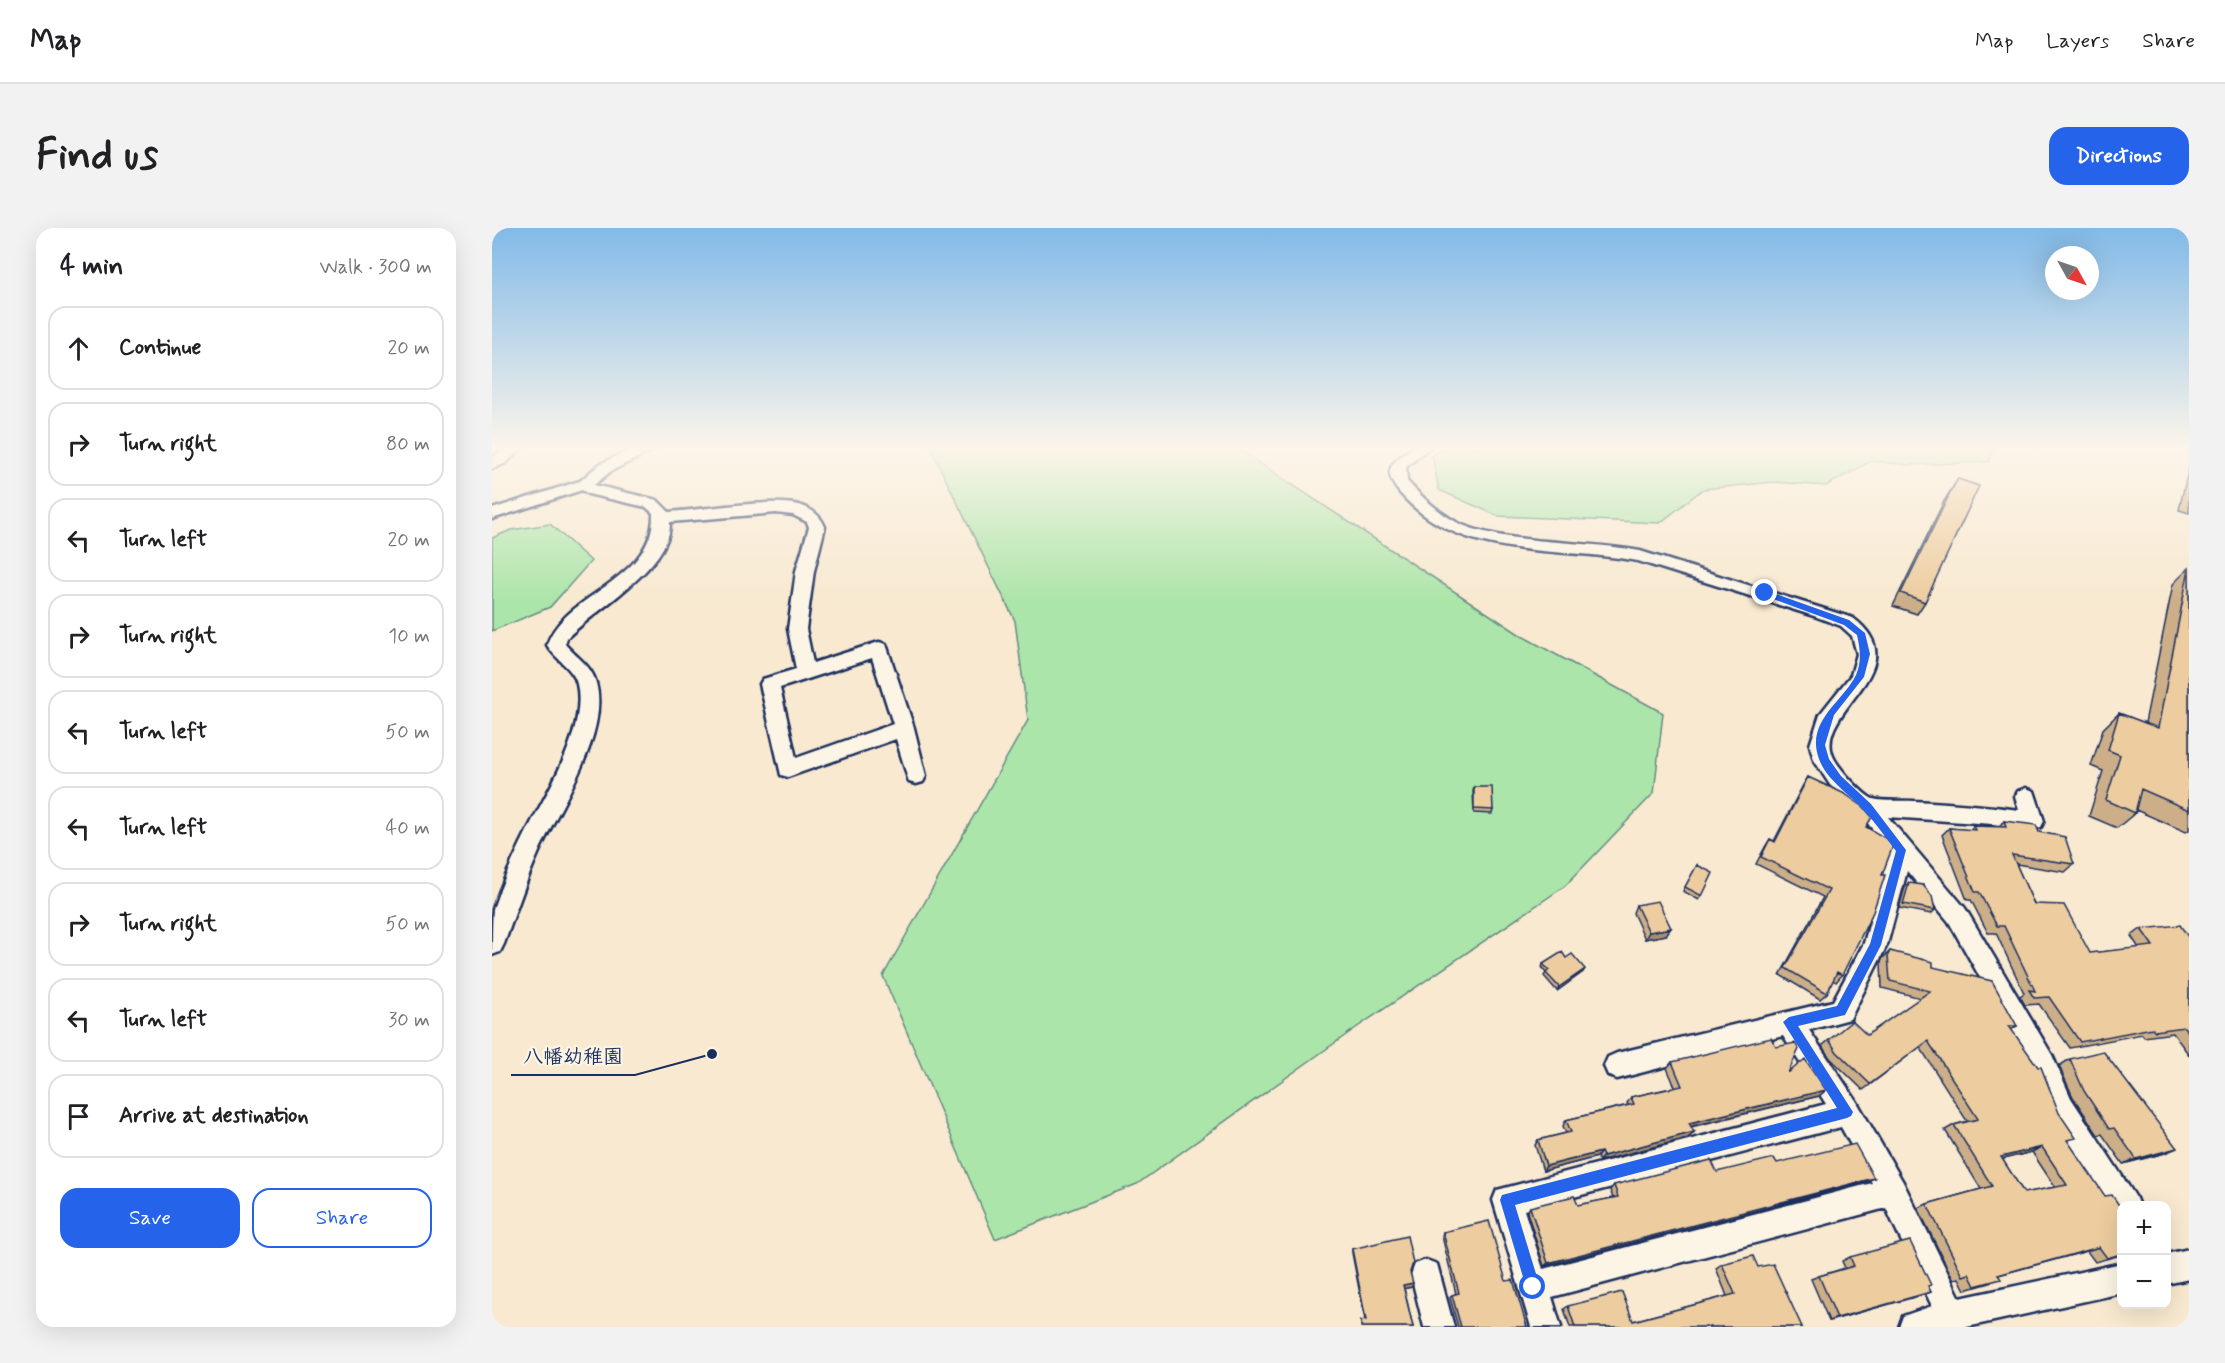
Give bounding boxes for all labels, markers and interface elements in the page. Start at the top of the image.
text: Map [30,23,81,60]
text: Map [1975,27,2013,55]
text: Layers [2046,27,2109,55]
text: Share [2142,27,2195,55]
button: Directions [2049,127,2189,185]
text: Find us [36,129,158,184]
north arrow [2045,246,2099,300]
text: 4 min [60,250,123,284]
text: Walk · 300 m [320,254,432,281]
icon: ahead [62,332,95,365]
text: Continue [119,334,201,362]
text: 20 m [387,335,430,362]
icon: right [62,428,95,461]
text: Turn right [119,430,217,458]
text: 80 m [386,431,430,458]
icon: left [62,524,95,557]
text: Turn left [119,526,207,554]
text: 20 m [387,527,430,554]
route end [1751,579,1777,605]
icon: right [62,620,95,653]
text: Turn right [119,622,217,650]
text: 10 m [388,623,430,650]
icon: left [62,716,95,749]
text: Turn left [119,718,207,746]
text: 50 m [385,719,430,746]
icon: left [62,812,95,845]
text: Turn left [119,814,207,842]
text: 40 m [386,815,430,842]
icon: right [62,908,95,941]
text: Turn right [119,910,217,938]
text: 50 m [385,911,430,938]
icon: left [62,1004,95,1037]
text: Turn left [119,1006,207,1034]
text: 30 m [388,1007,430,1034]
callout: 八幡幼稚園 [511,1037,635,1075]
text: 八幡幼稚園 [523,1044,623,1071]
icon: arrive [62,1100,95,1133]
text: Arrive at destination [119,1102,309,1130]
button: Save [60,1188,240,1248]
button: Share [252,1188,432,1248]
map controls [2117,1201,2171,1309]
button: + [2117,1201,2171,1255]
button: − [2117,1255,2171,1309]
route start [1519,1273,1545,1299]

